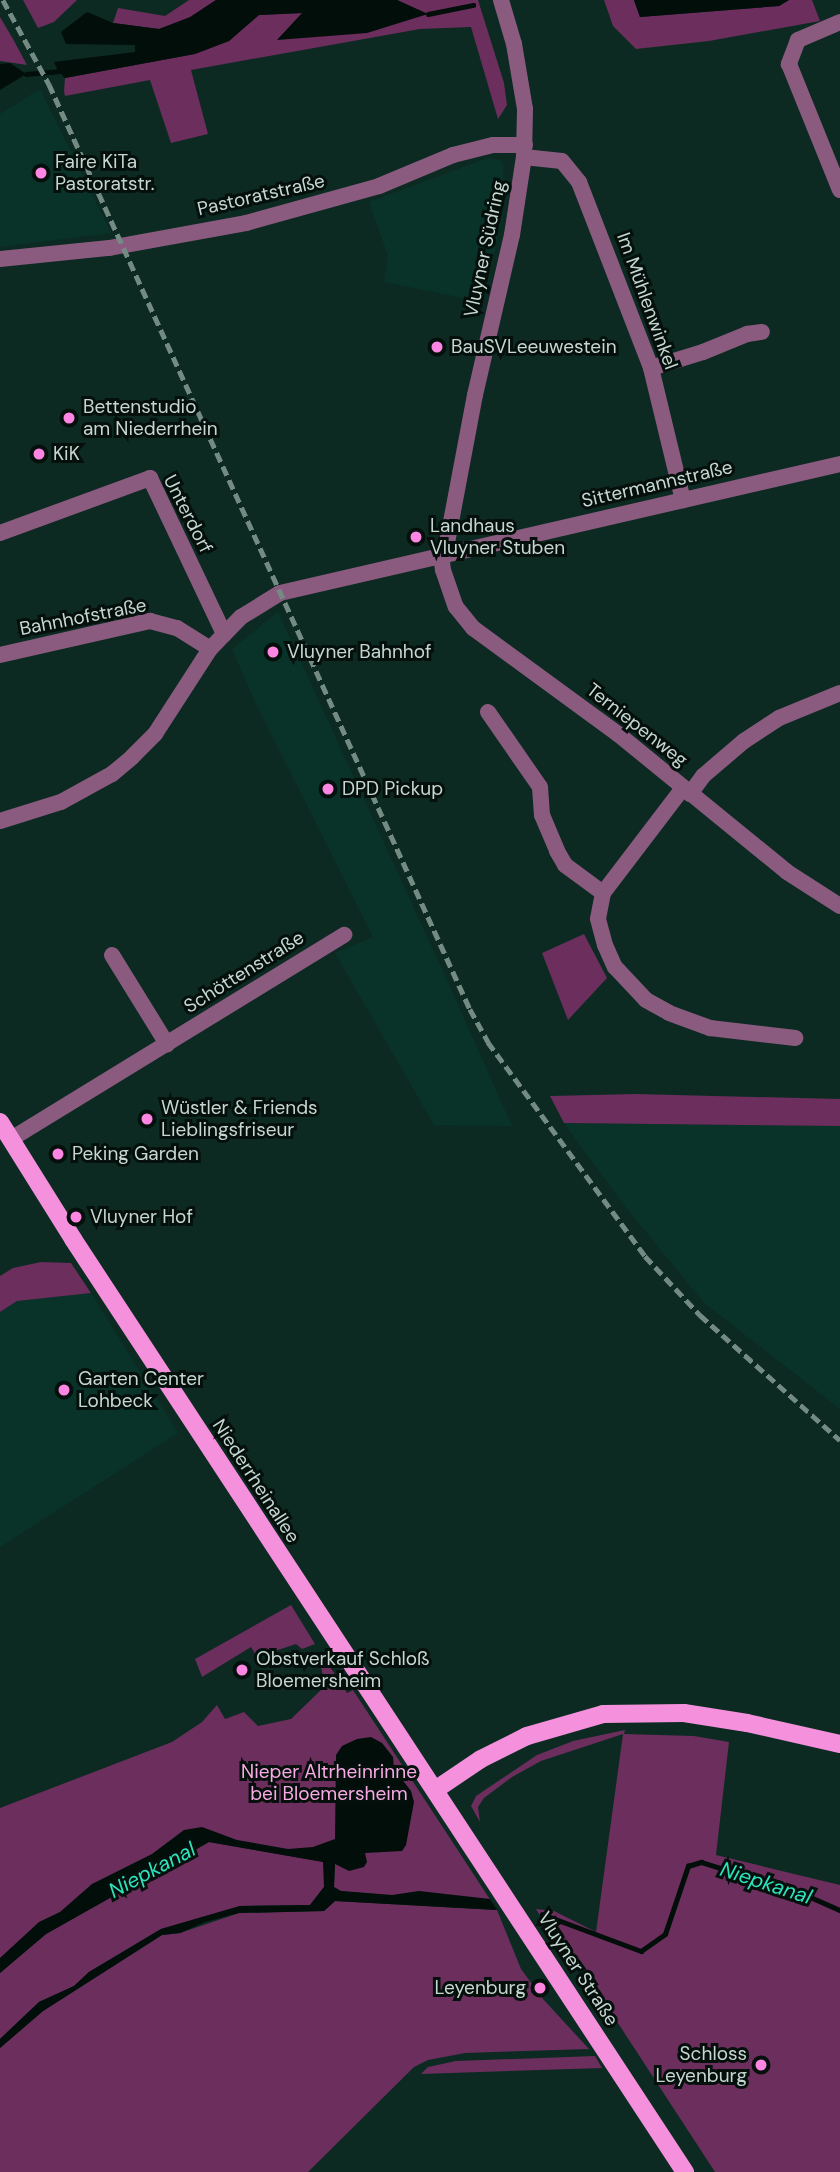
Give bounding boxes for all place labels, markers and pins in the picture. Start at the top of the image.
place label: Faire KiTa Pastoratstr. [55,151,155,195]
marker: Faire KiTa Pastoratstr. [33,165,49,181]
place label: BauSVLeeuwestein [451,336,617,358]
marker: BauSVLeeuwestein [429,339,445,355]
place label: Bettenstudio am Niederrhein [83,396,218,440]
marker: Bettenstudio am Niederrhein [61,410,77,426]
place label: KiK [53,443,80,465]
marker: KiK [31,446,47,462]
place label: Landhaus Vluyner Stuben [430,515,565,559]
marker: Landhaus Vluyner Stuben [408,529,424,545]
place label: Vluyner Bahnhof [287,641,431,663]
marker: Vluyner Bahnhof [265,644,281,660]
place label: DPD Pickup [342,778,443,800]
marker: DPD Pickup [320,781,336,797]
place label: Wüstler & Friends Lieblingsfriseur [161,1097,318,1141]
marker: Wüstler & Friends Lieblingsfriseur [139,1111,155,1127]
place label: Peking Garden [72,1143,199,1165]
marker: Peking Garden [50,1146,66,1162]
place label: Vluyner Hof [90,1206,193,1228]
marker: Vluyner Hof [68,1209,84,1225]
place label: Garten Center Lohbeck [78,1368,204,1412]
marker: Garten Center Lohbeck [56,1382,72,1398]
place label: Obstverkauf Schloß Bloemersheim [256,1648,430,1692]
marker: Obstverkauf Schloß Bloemersheim [234,1662,250,1678]
place label: Leyenburg [434,1977,526,1999]
marker: Leyenburg [532,1980,548,1996]
place label: Schloss Leyenburg [655,2043,747,2087]
marker: Schloss Leyenburg [753,2057,769,2073]

